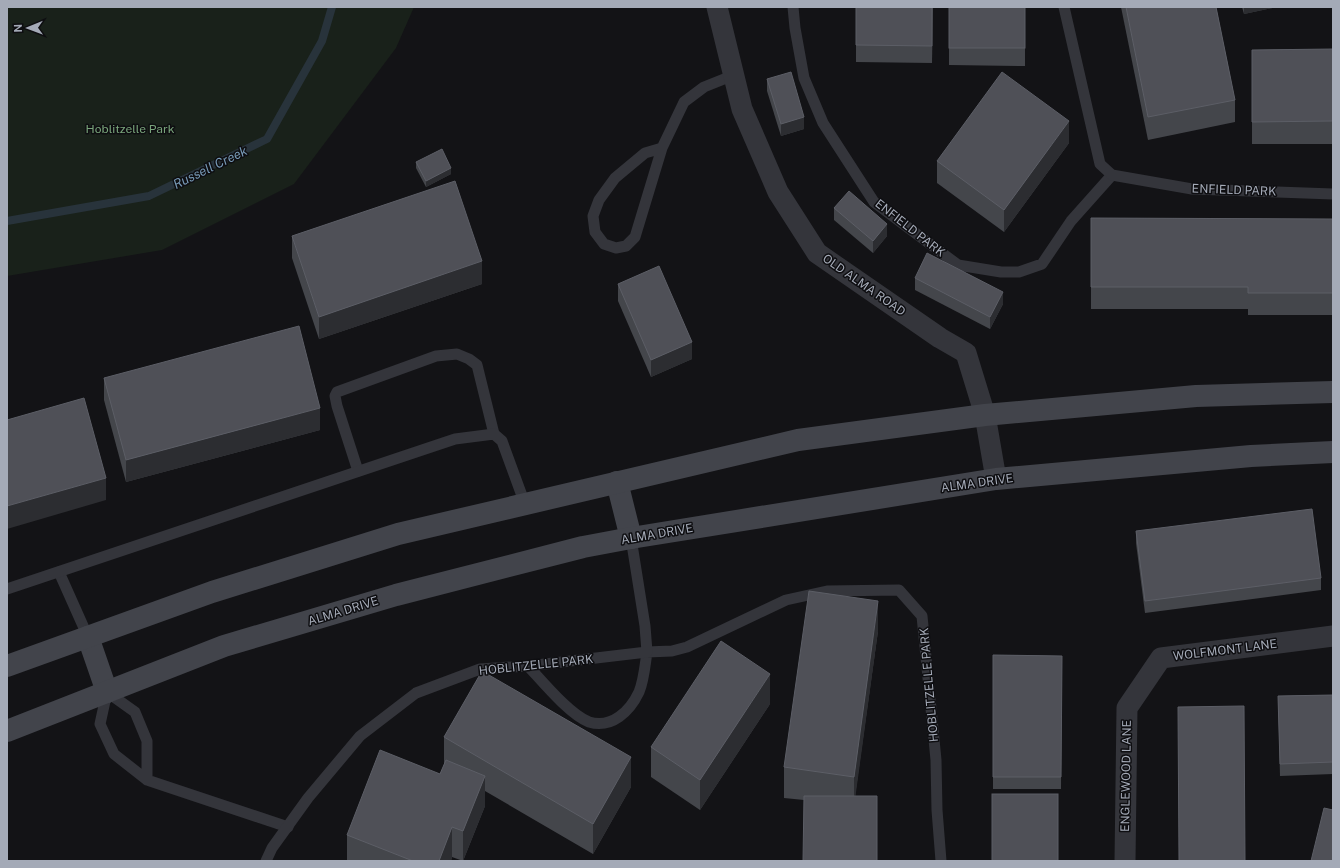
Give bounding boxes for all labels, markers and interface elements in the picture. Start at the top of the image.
north arrow [8,8,48,48]
text: N [12,24,24,33]
park label: Hoblitzelle Park [86,122,175,136]
water label: Russell Creek [171,143,250,192]
street label: ENFIELD PARK [1192,182,1276,198]
street label: ENFIELD PARK [872,196,948,260]
street label: OLD ALMA ROAD [820,251,908,319]
street label: ALMA DRIVE [940,471,1014,495]
street label: ALMA DRIVE [620,521,694,547]
street label: ALMA DRIVE [306,594,380,628]
street label: HOBLITZELLE PARK [917,627,941,743]
street label: WOLFMONT LANE [1172,637,1278,663]
street label: HOBLITZELLE PARK [478,652,594,678]
street label: ENGLEWOOD LANE [1118,720,1134,832]

